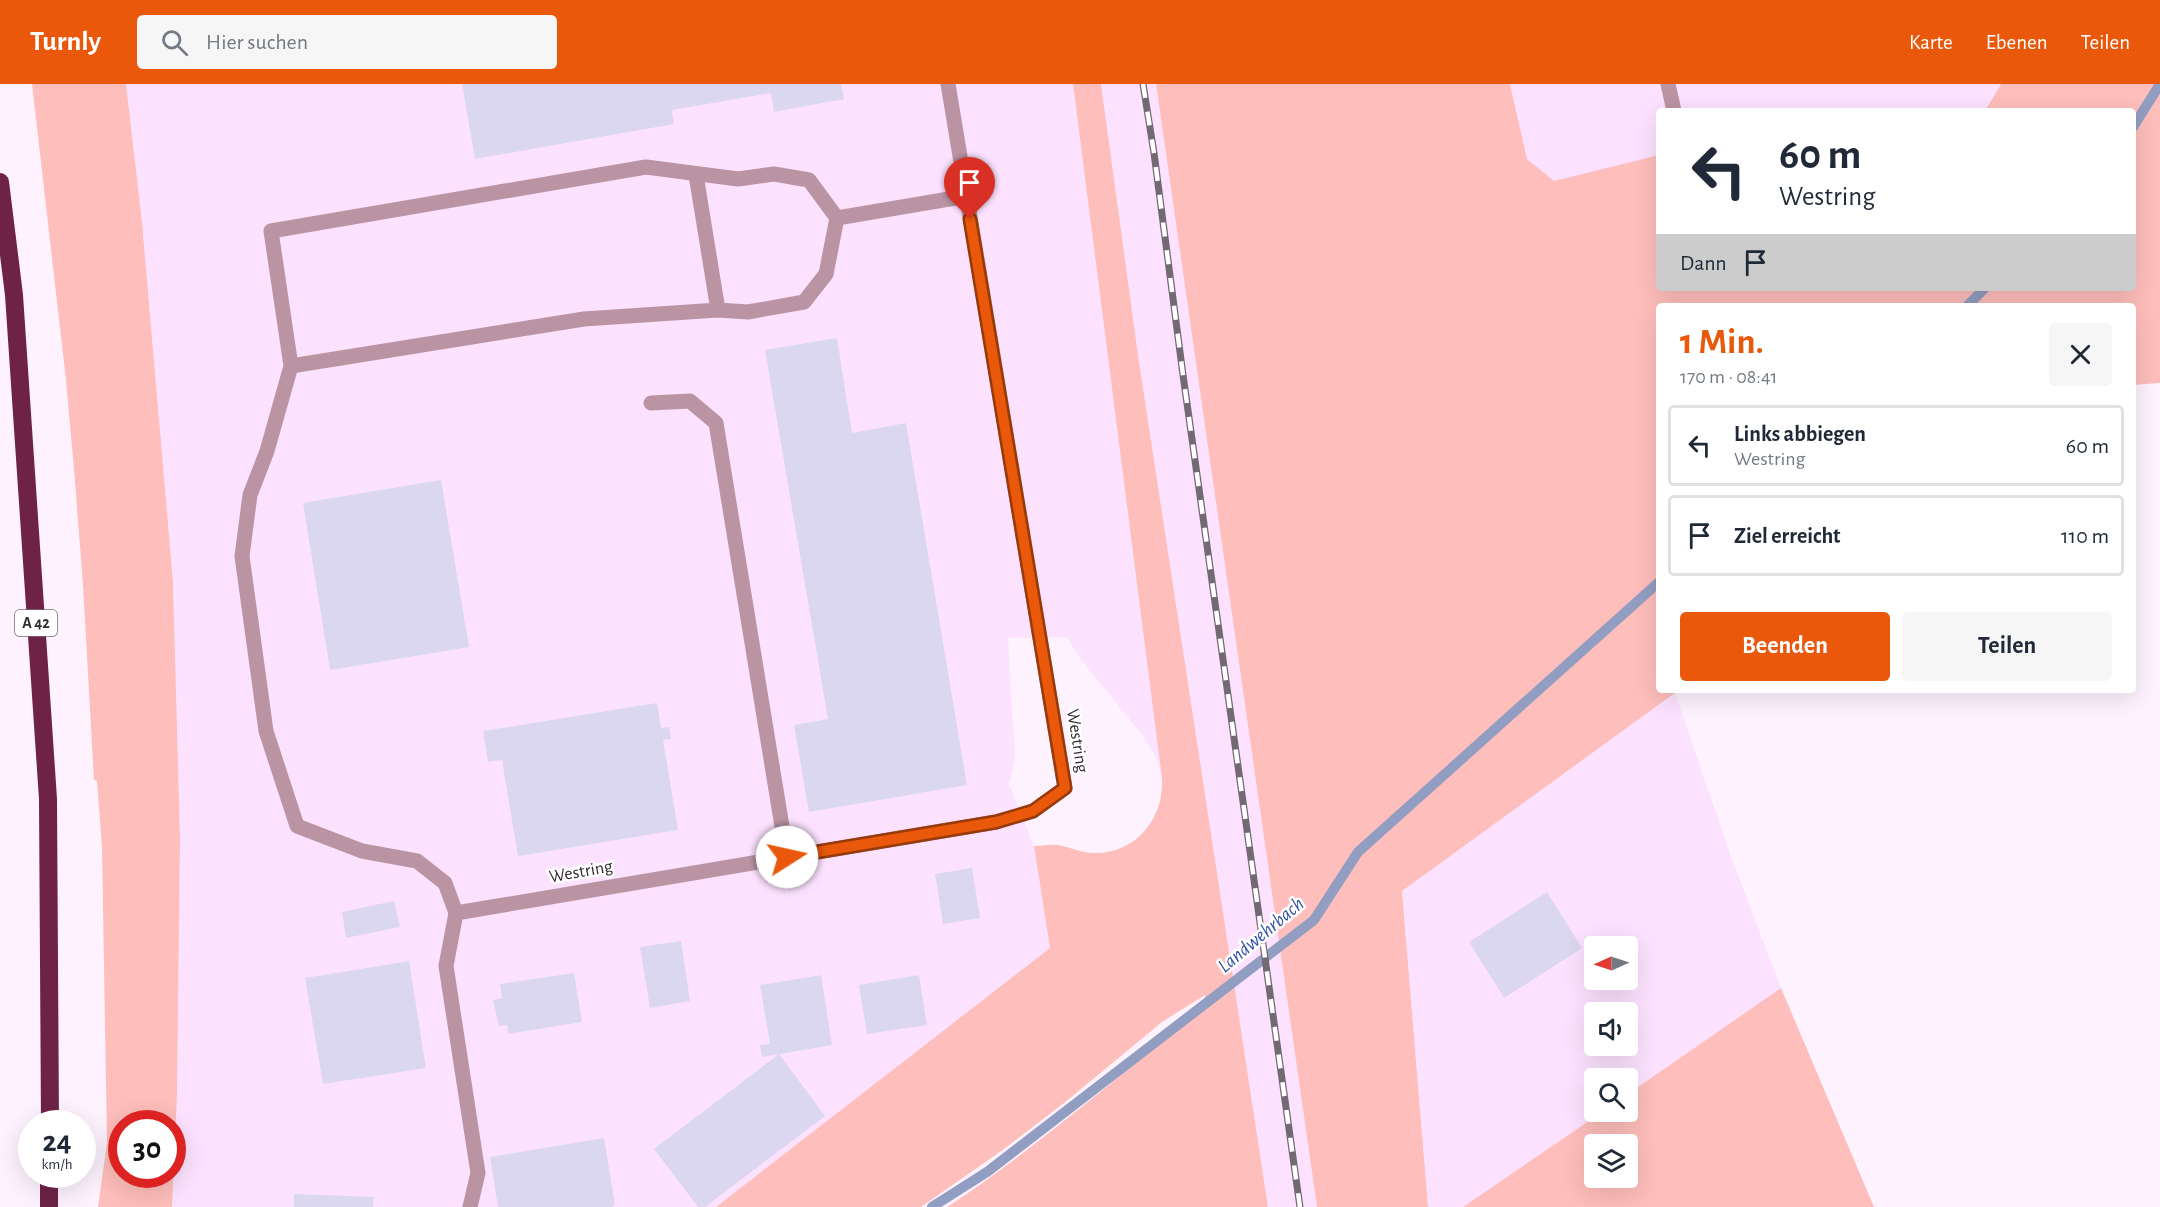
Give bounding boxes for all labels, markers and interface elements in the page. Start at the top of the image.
search box [137,15,557,69]
icon: search [158,26,191,59]
text: Turnly [30,28,101,56]
text: Hier suchen [206,31,308,53]
text: Karte [1909,32,1953,53]
text: Ebenen [1986,32,2048,53]
text: Teilen [2081,32,2130,53]
icon: left [1680,132,1758,210]
text: 60 m [1779,134,1861,176]
pin [944,157,995,219]
icon: arrive [953,166,986,199]
text: Westring [1779,183,1875,210]
icon: arrive [1739,246,1772,279]
text: Dann [1680,252,1727,274]
button: close [2049,323,2112,386]
text: 1 Min. [1680,324,1764,360]
text: 170 m · 08:41 [1680,367,1777,387]
text: Links abbiegen [1734,423,1866,445]
icon: left [1683,429,1716,462]
text: 60 m [2066,435,2109,457]
text: Westring [1734,449,1805,469]
icon: arrive [1683,519,1716,552]
text: Ziel erreicht [1734,525,1841,547]
text: 110 m [2061,525,2109,547]
road number: A 42 [15,610,57,636]
button: Beenden [1680,612,1890,681]
button: Teilen [1902,612,2112,681]
street label: Westring [1063,708,1091,774]
position arrow [755,825,819,889]
street label: Westring [548,858,614,886]
water label: Landwehrbach [1214,894,1308,976]
north arrow [1584,936,1638,990]
map controls [1584,936,1638,1188]
button: sound [1584,1002,1638,1056]
button: search [1584,1068,1638,1122]
speed limit sign: 30 [108,1110,186,1188]
text: 24 [42,1127,72,1157]
button: layers [1584,1134,1638,1188]
text: km/h [42,1157,72,1172]

